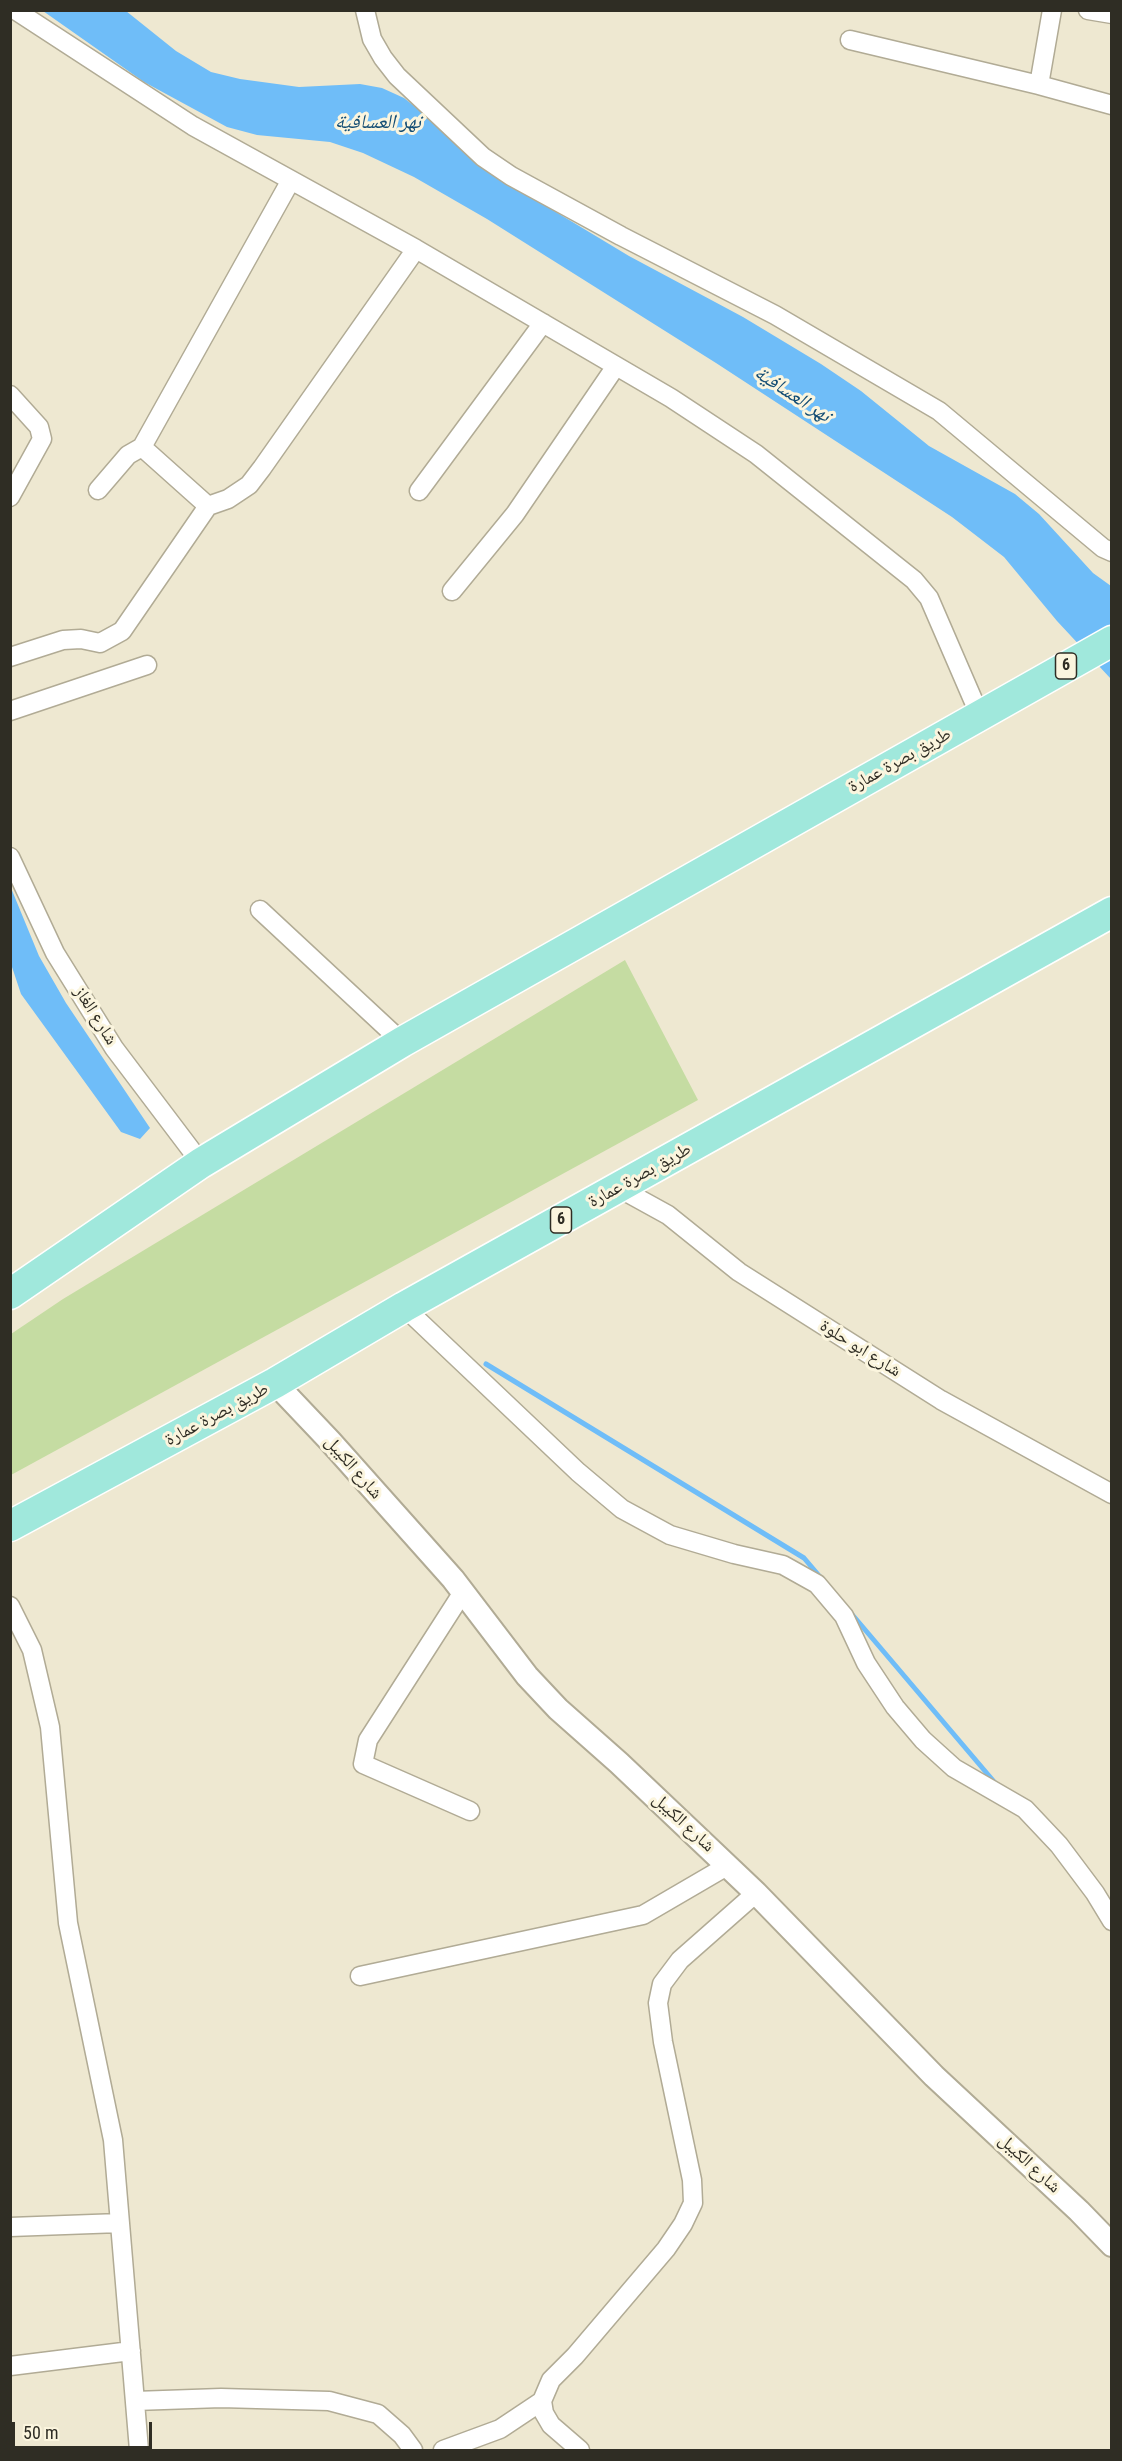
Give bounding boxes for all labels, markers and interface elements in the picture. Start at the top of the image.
water label: نهر العسافية [335,111,421,135]
water label: نهر العسافية [749,362,835,428]
road number: 6 [1056,653,1076,679]
street label: طريق بصرة عمارة [845,724,955,798]
street label: شارع الغاز [69,983,121,1049]
street label: طريق بصرة عمارة [585,1139,695,1213]
road number: 6 [550,1207,572,1233]
street label: شارع ابو حلوة [815,1316,905,1382]
street label: طريق بصرة عمارة [162,1379,272,1451]
street label: شارع الكيبل [320,1432,386,1504]
street label: شارع الكيبل [647,1789,719,1857]
street label: شارع الكيبل [993,2130,1065,2198]
scale bar [15,2410,154,2448]
text: 50 m [23,2422,58,2443]

